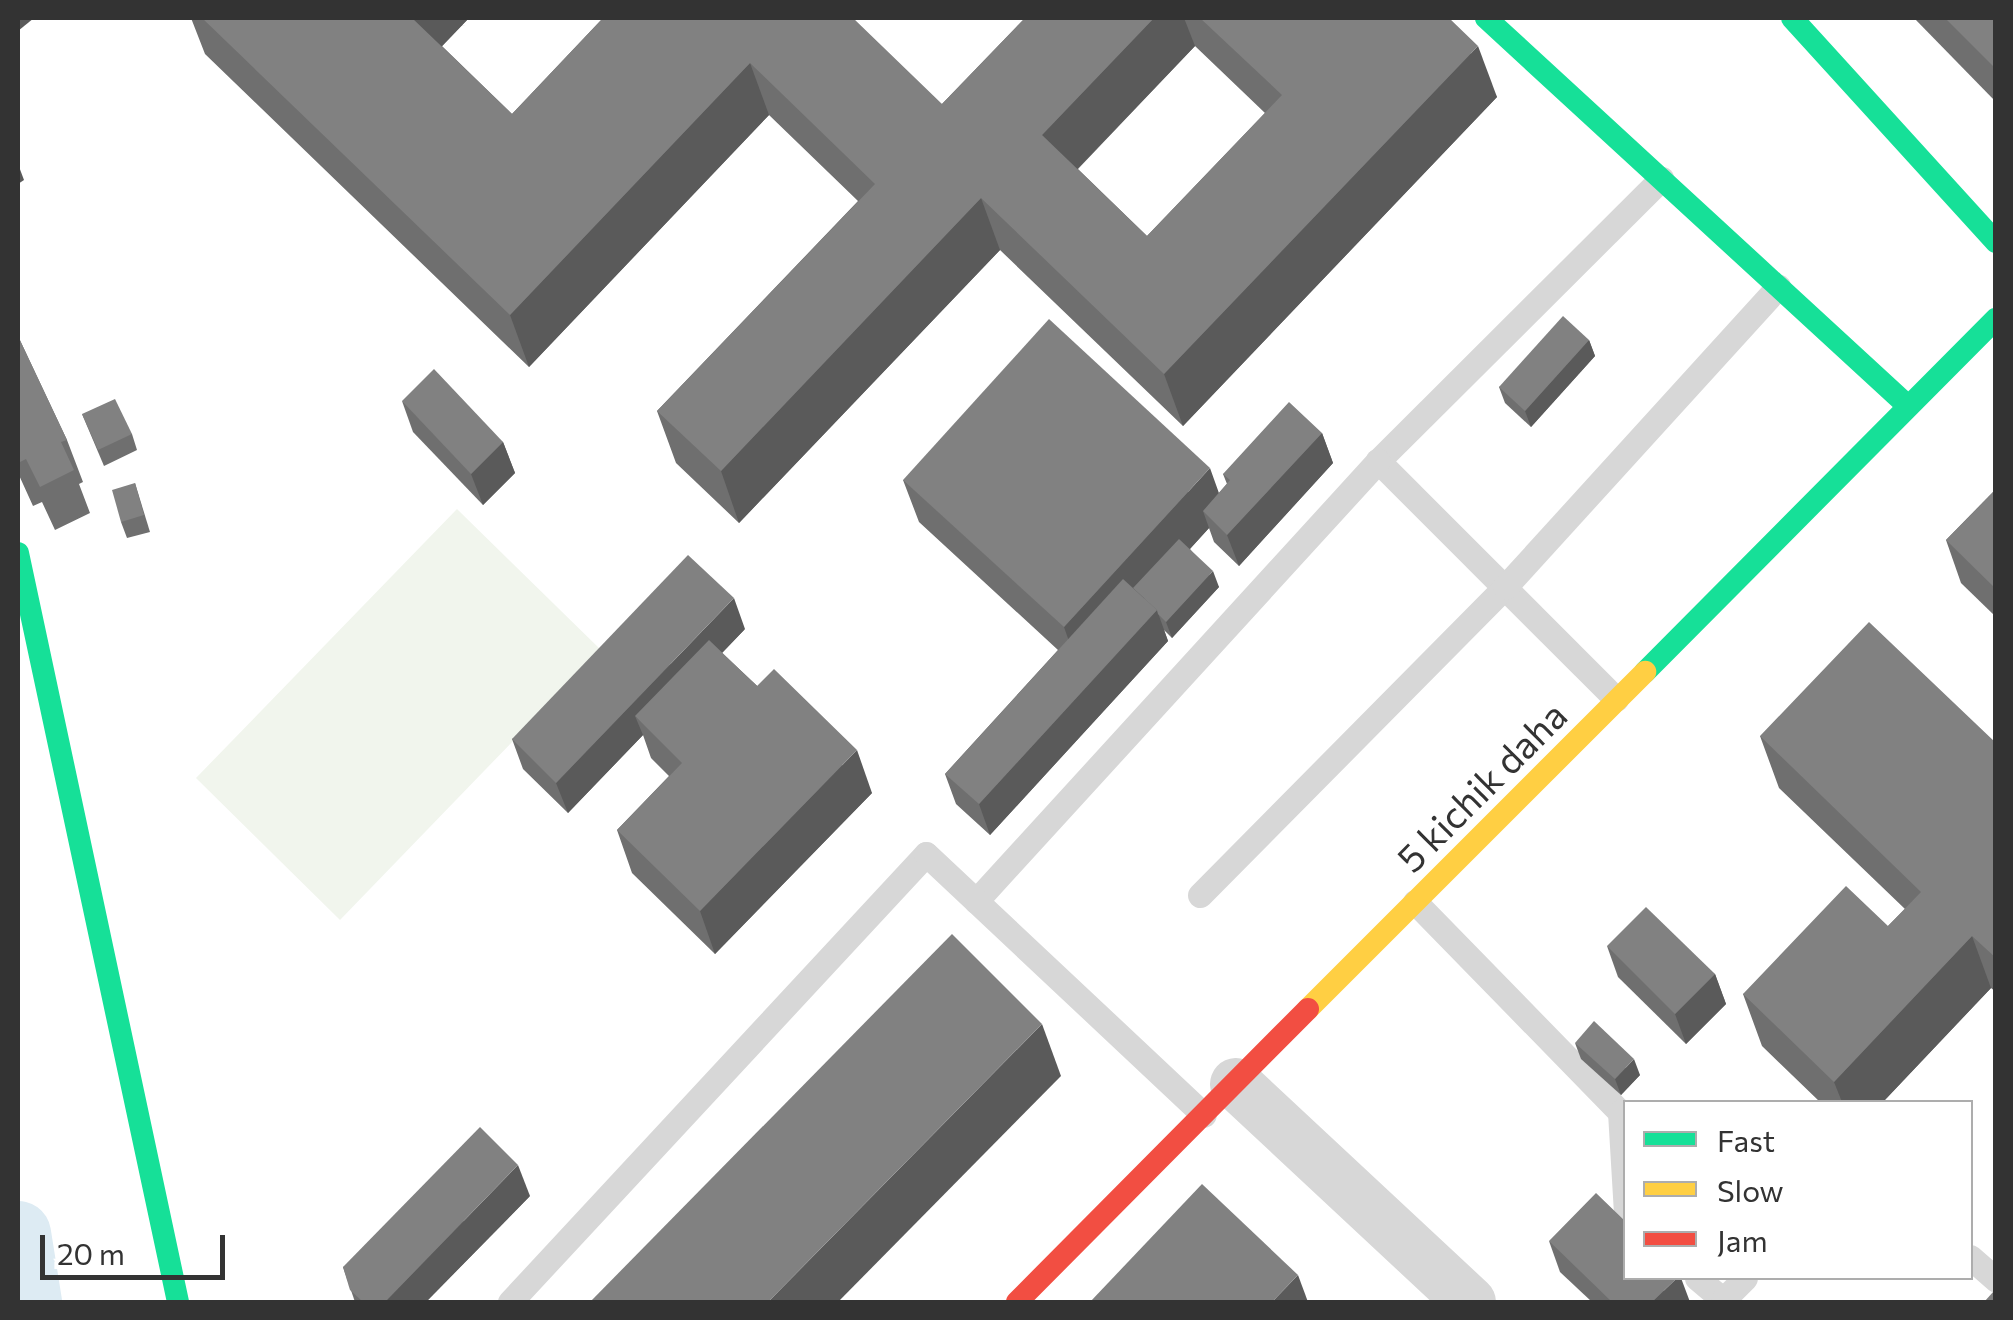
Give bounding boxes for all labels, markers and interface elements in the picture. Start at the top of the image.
street label: 5 kichik daha [1387,692,1575,880]
legend [1623,1100,1973,1280]
text: Fast [1717,1121,1775,1158]
text: Slow [1717,1171,1784,1208]
scale bar [45,1215,230,1277]
text: Jam [1717,1221,1768,1258]
text: 20 m [57,1234,125,1271]

